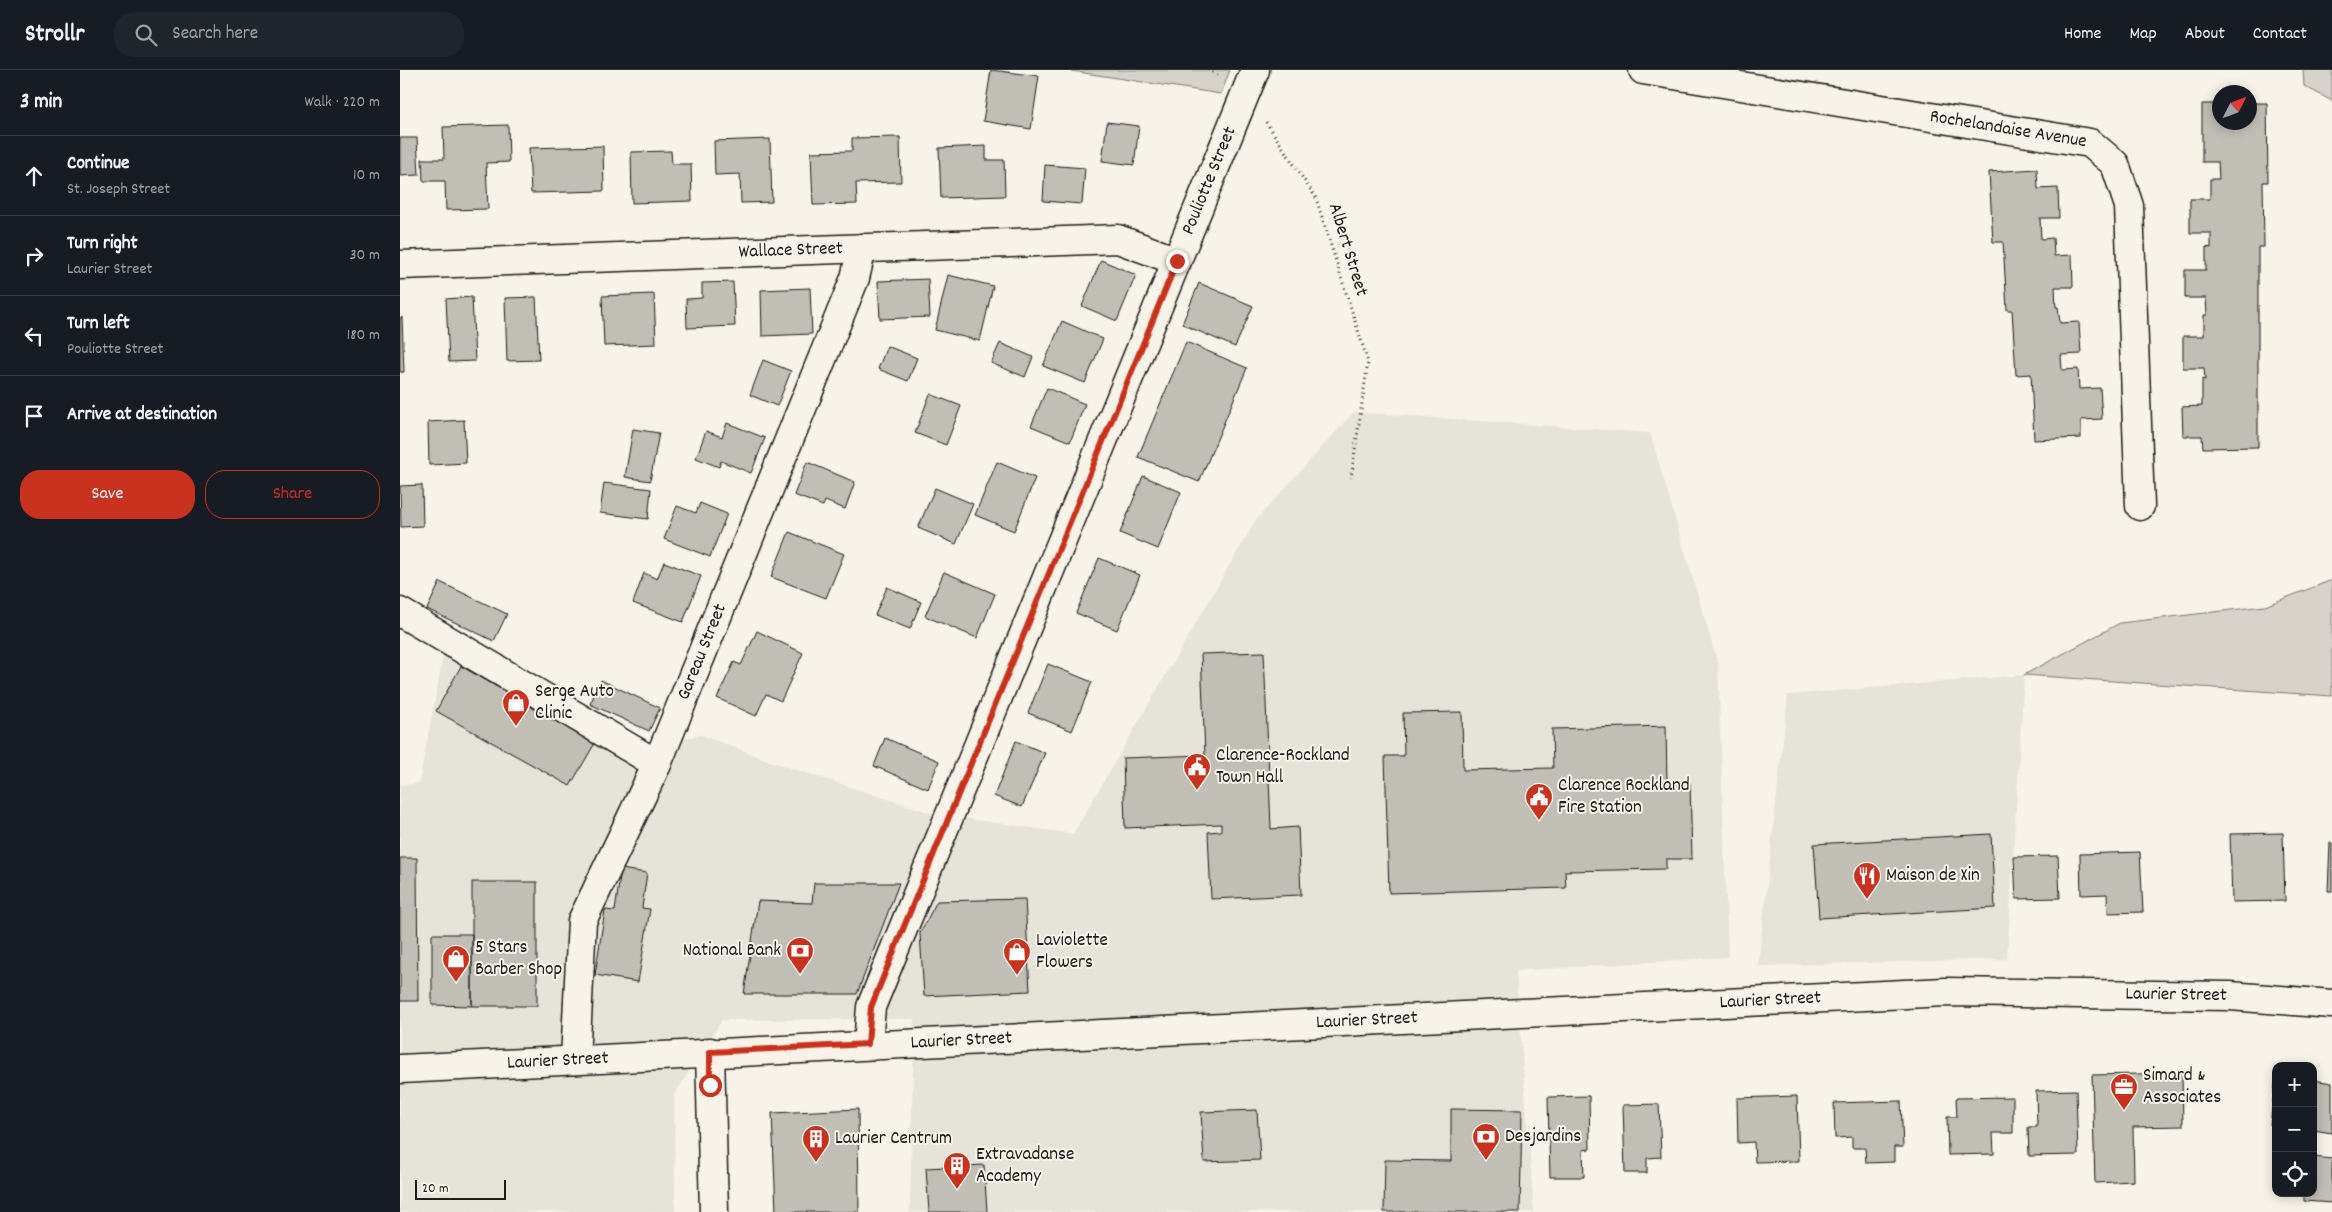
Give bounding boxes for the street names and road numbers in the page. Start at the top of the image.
street label: Rochelandaise Avenue [1928,104,2089,156]
street label: Pouliotte Street [1175,123,1244,239]
street label: Albert Street [1320,200,1374,300]
street label: Wallace Street [738,235,843,266]
street label: Gareau Street [671,600,734,704]
street label: Laurier Street [2125,981,2227,1009]
street label: Laurier Street [1719,985,1822,1017]
street label: Laurier Street [1315,1005,1418,1037]
street label: Laurier Street [910,1025,1013,1057]
street label: Laurier Street [506,1045,609,1077]

